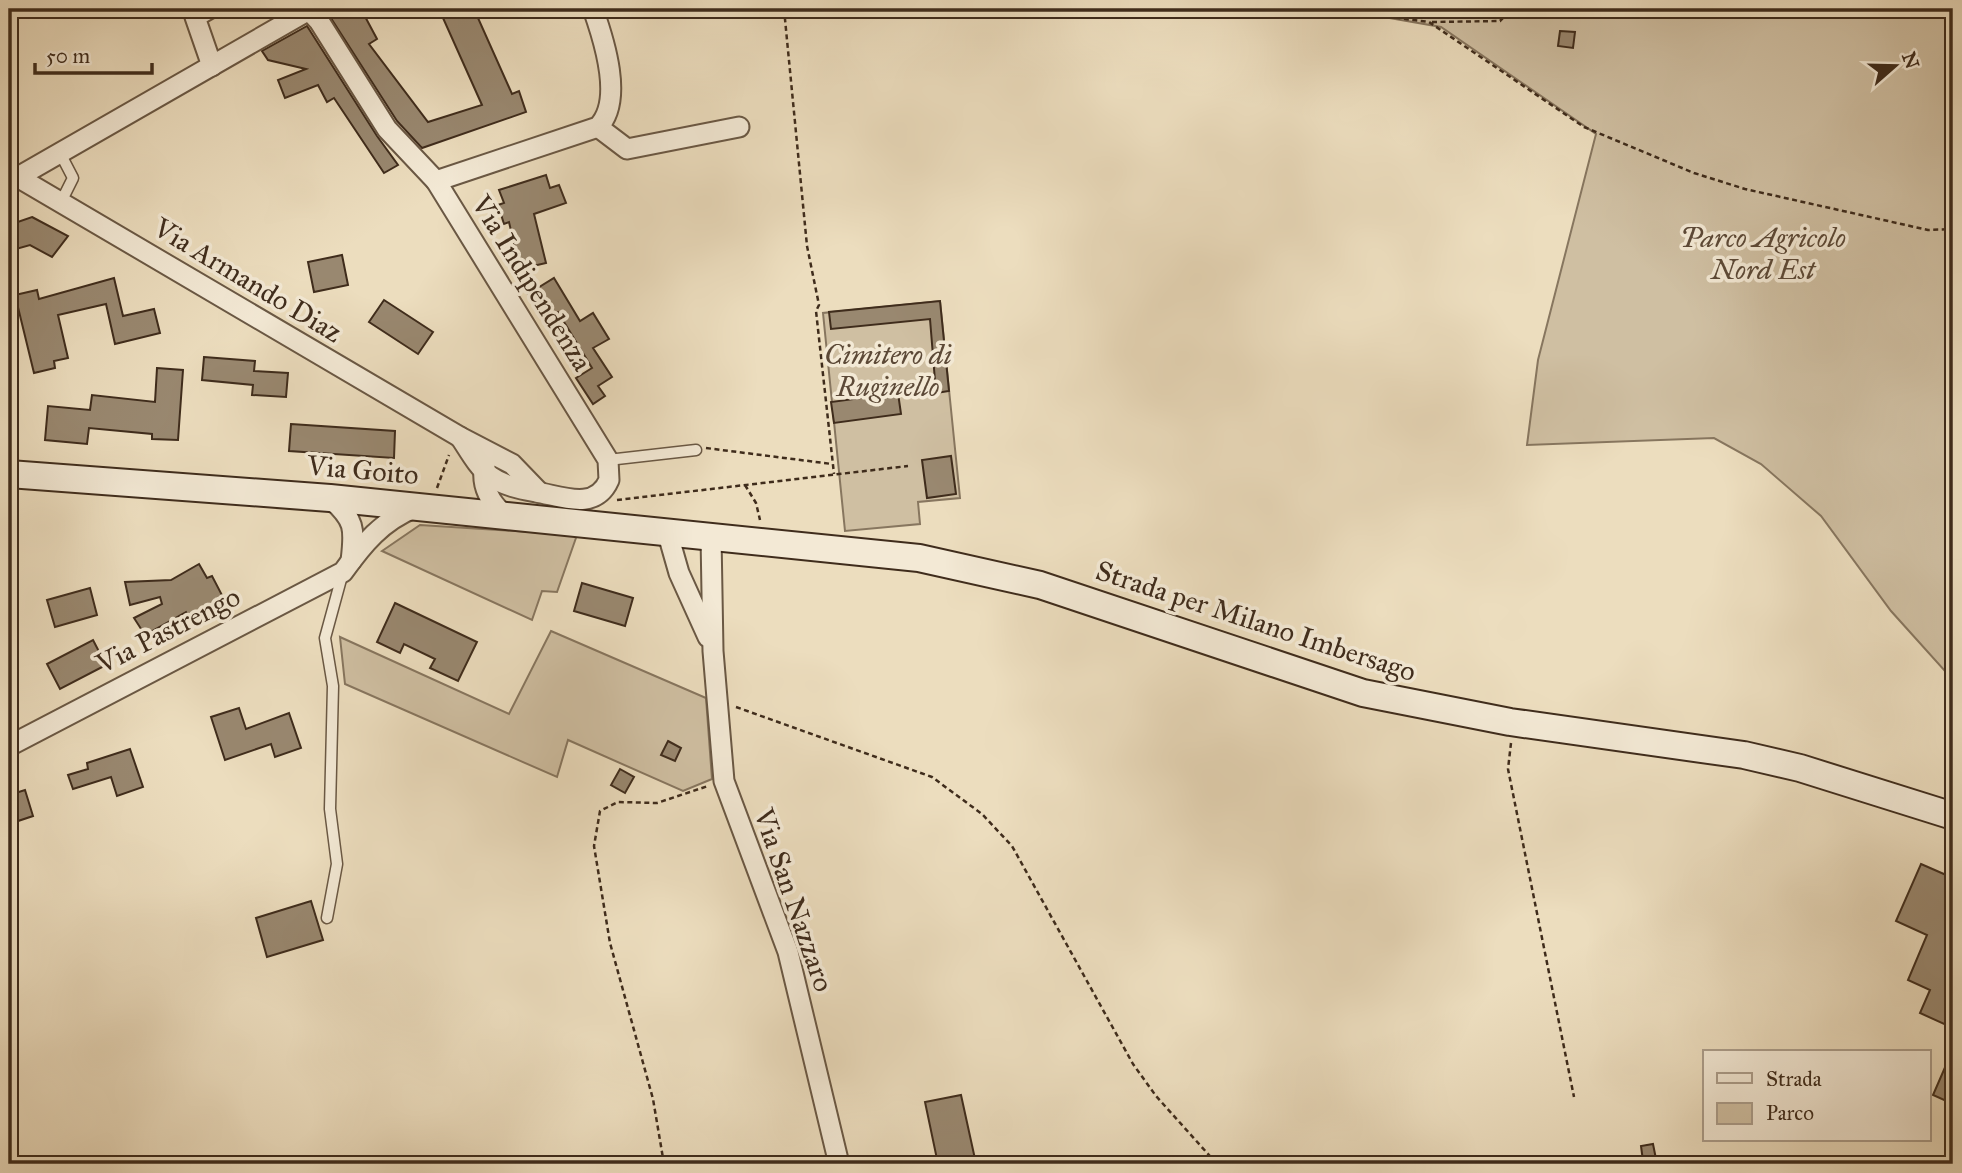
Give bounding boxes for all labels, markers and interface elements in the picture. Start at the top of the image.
scale bar [35,32,152,76]
north arrow [1860,32,1930,102]
text: 50 m [46,43,91,69]
text: N [1897,49,1924,72]
street label: Via Indipendenza [464,188,600,377]
street label: Via Armando Diaz [146,209,349,350]
park label: Parco Agricolo Nord Est [1680,220,1846,287]
park label: Cimitero di Ruginello [824,337,952,404]
street label: Via Goito [305,448,420,492]
street label: Strada per Milano Imbersago [1092,553,1420,689]
street label: Via Pastrengo [89,579,246,682]
street label: Via San Nazzaro [746,803,842,996]
legend [1703,1050,1930,1142]
text: Strada [1766,1066,1822,1092]
text: Parco [1766,1100,1814,1126]

